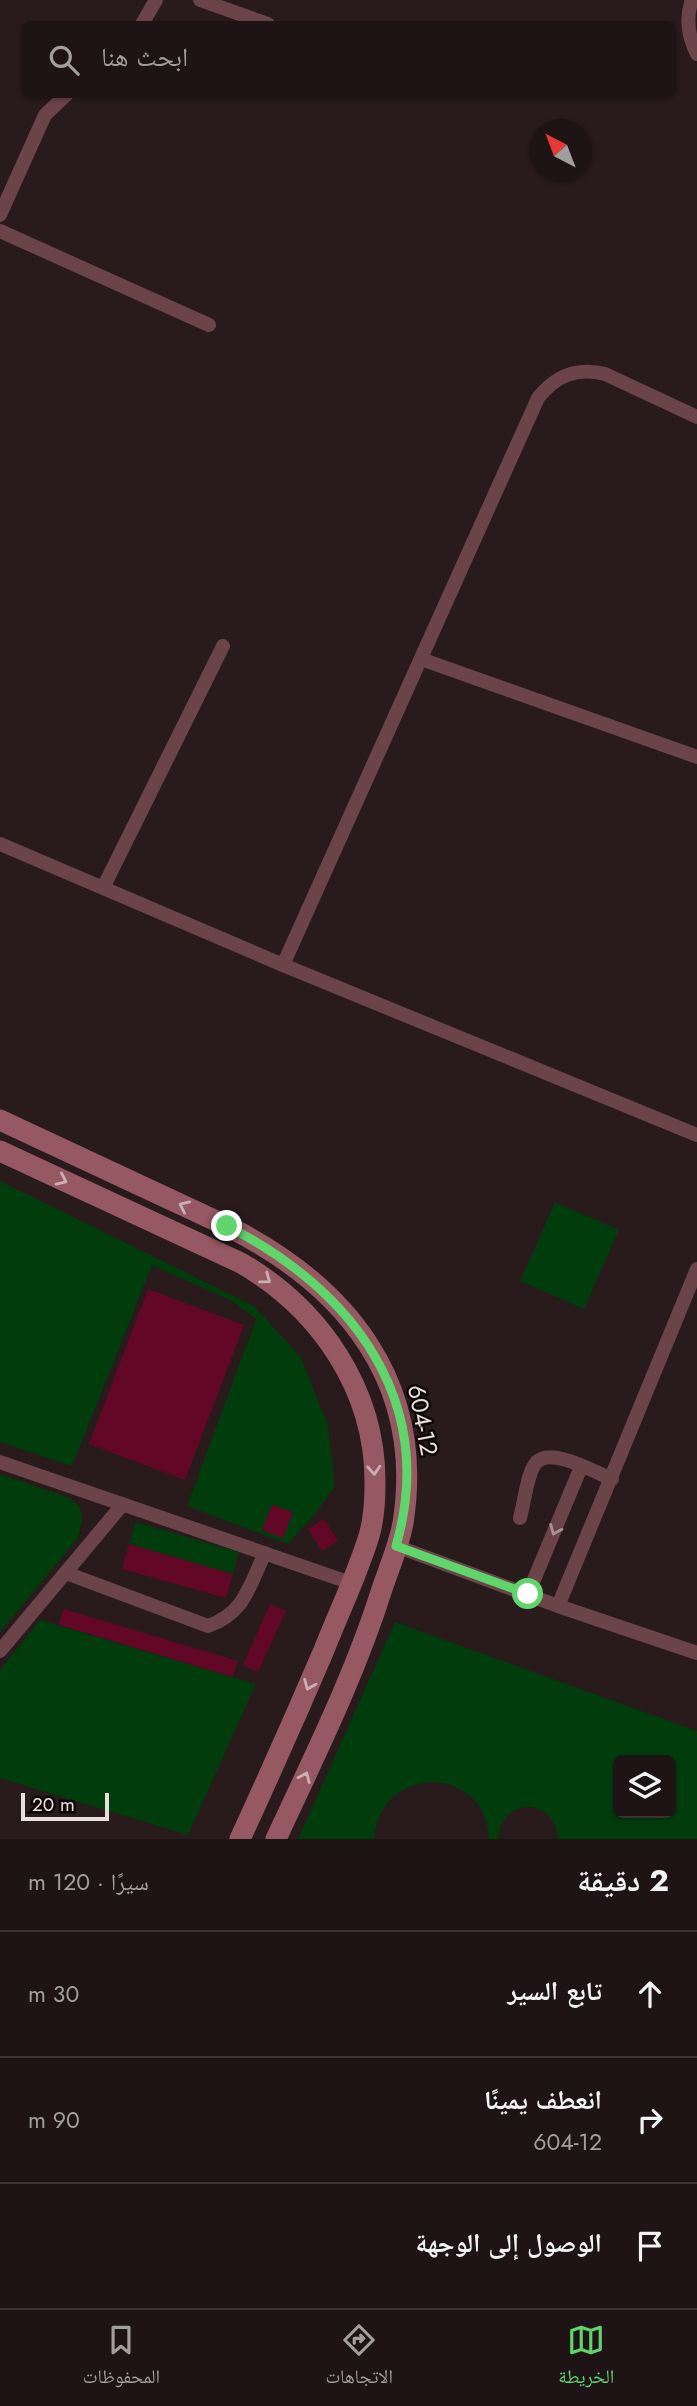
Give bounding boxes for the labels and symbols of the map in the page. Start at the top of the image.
north arrow [529,119,592,182]
one-way arrow [55,1172,67,1186]
one-way arrow [179,1200,191,1214]
route end [211,1210,242,1241]
one-way arrow [258,1271,271,1283]
street label: 604-12 [399,1381,447,1459]
one-way arrow [367,1465,382,1476]
one-way arrow [549,1522,563,1535]
route start [512,1578,543,1609]
one-way arrow [303,1679,317,1691]
one-way arrow [297,1772,311,1784]
scale bar [21,1790,108,1822]

